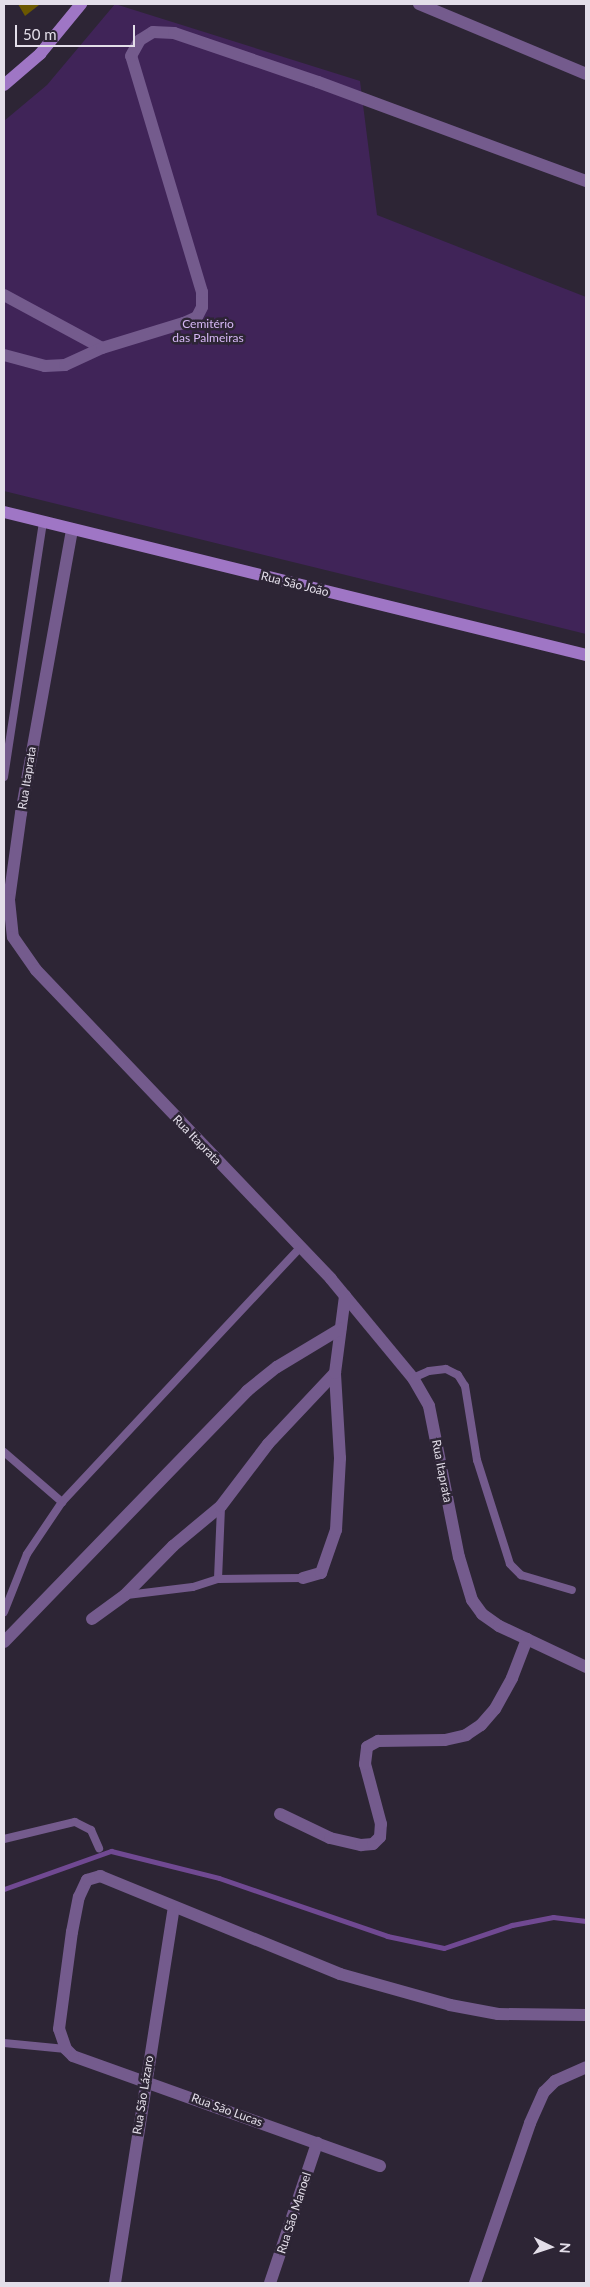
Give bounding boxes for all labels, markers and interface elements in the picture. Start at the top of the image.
scale bar [18,15,138,47]
text: 50 m [23,25,57,43]
park label: Cemitério das Palmeiras [172,317,244,345]
street label: Rua São João [259,569,331,599]
street label: Rua Itaprata [15,745,39,811]
street label: Rua Itaprata [170,1112,224,1168]
street label: Rua Itaprata [429,1438,455,1504]
street label: Rua São Lázaro [130,2055,156,2135]
street label: Rua São Lucas [189,2090,265,2130]
street label: Rua São Manoel [274,2170,314,2256]
north arrow [525,2222,575,2272]
text: N [557,2242,574,2254]

